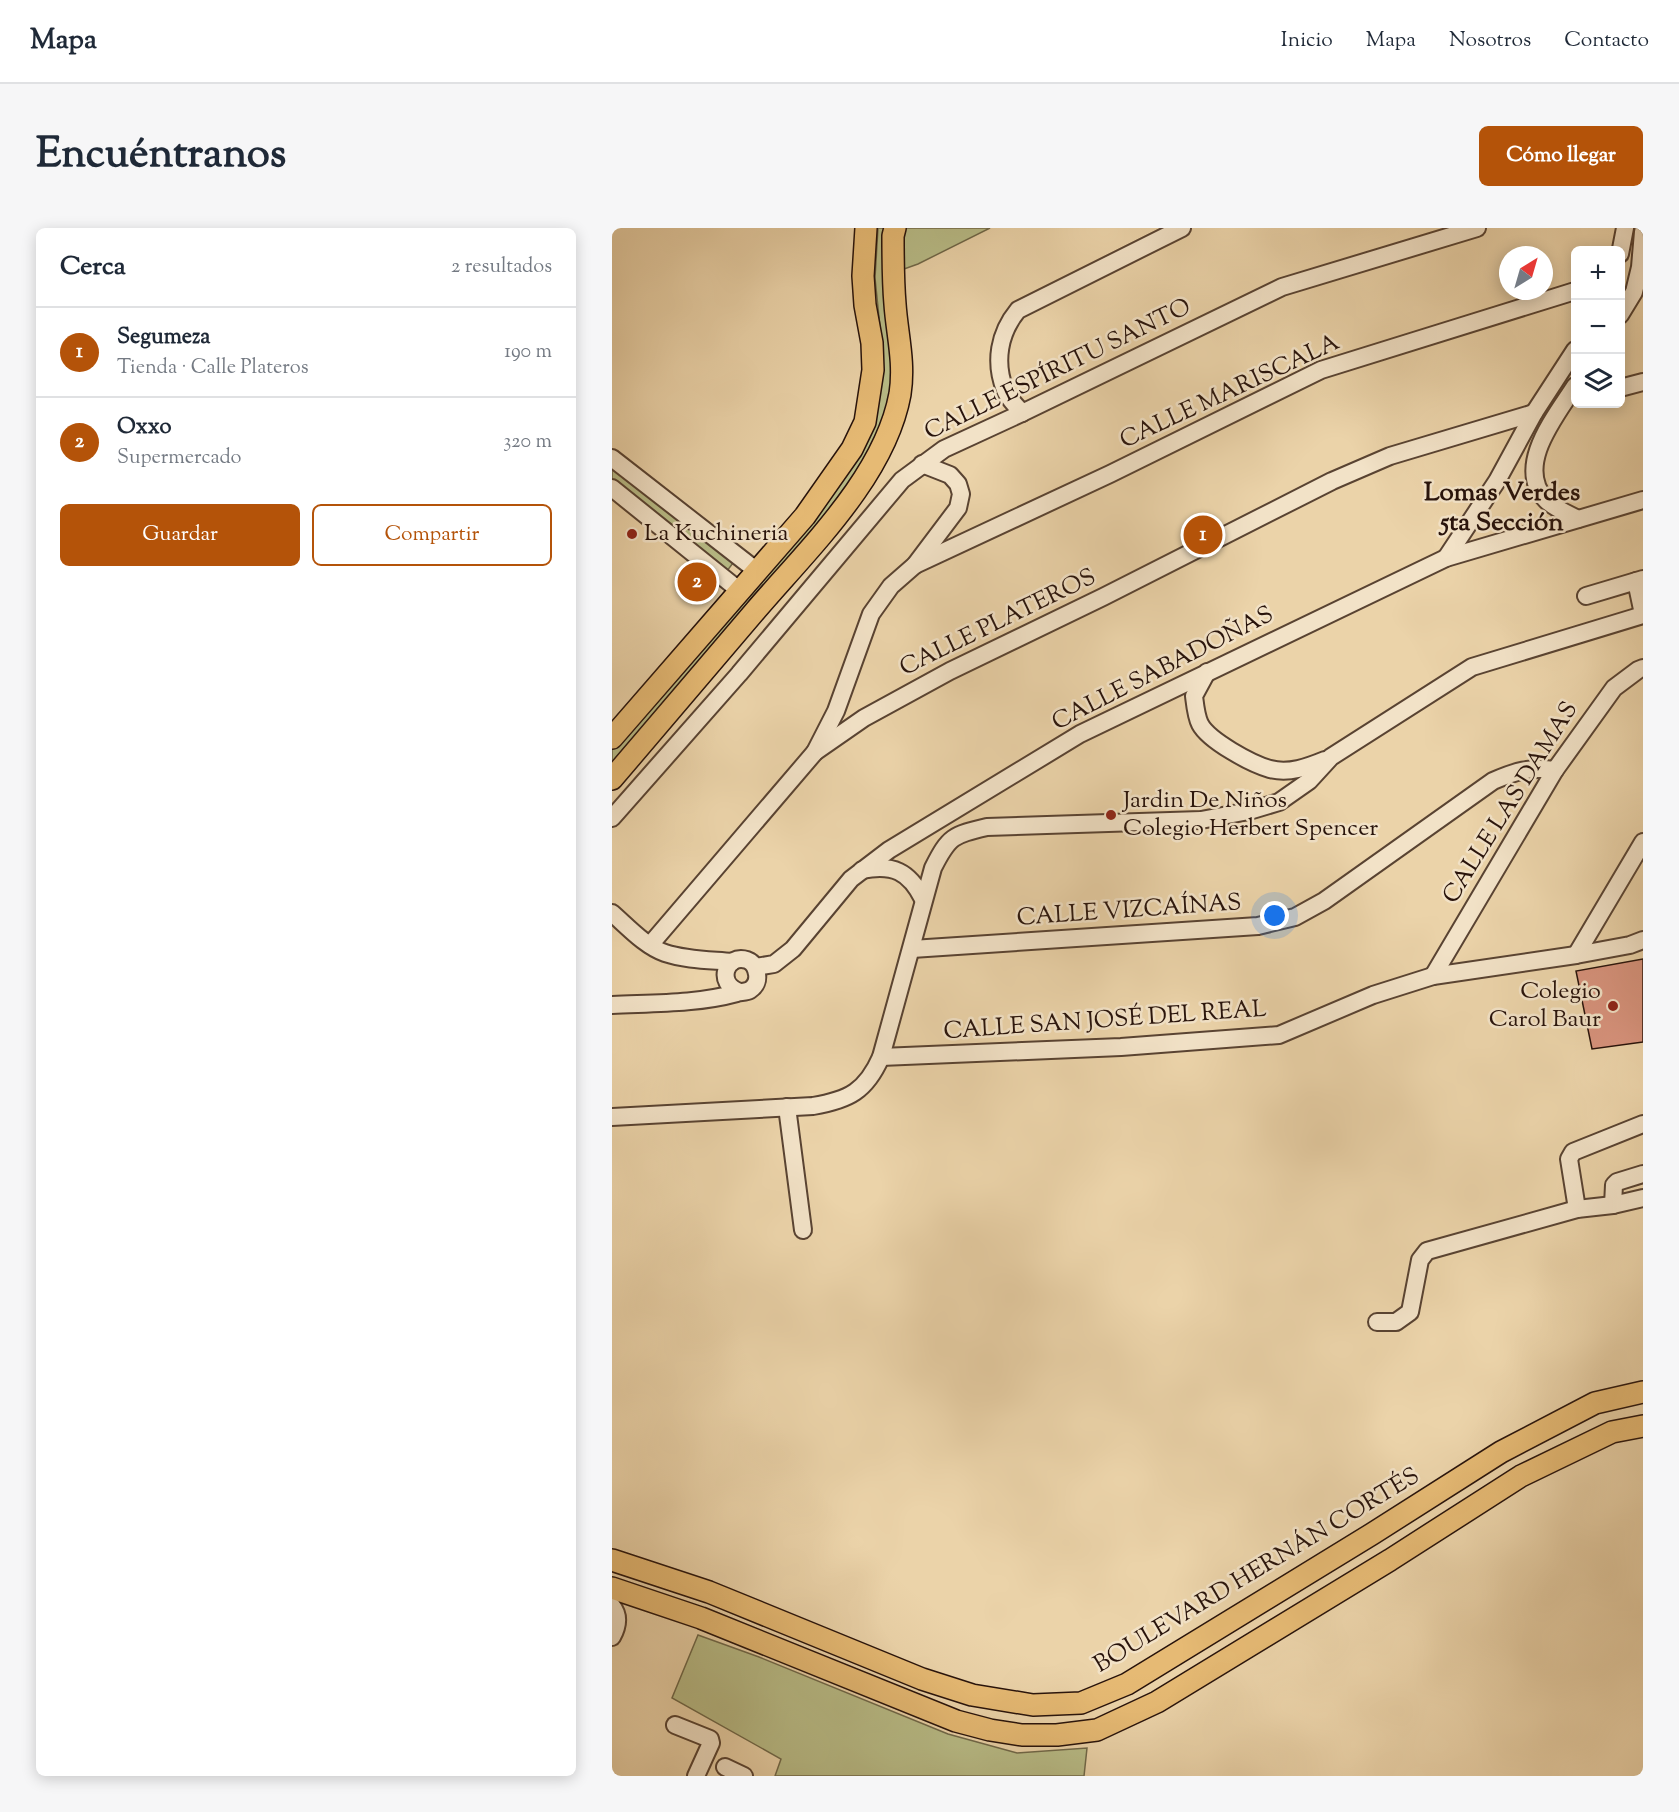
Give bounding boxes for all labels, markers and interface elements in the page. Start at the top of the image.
text: Mapa [30,21,97,61]
text: Inicio [1281,26,1333,56]
text: Mapa [1366,26,1416,56]
text: Nosotros [1449,26,1531,56]
text: Contacto [1564,26,1649,56]
text: Encuéntranos [36,126,286,186]
button: Cómo llegar [1479,126,1643,186]
north arrow [1499,246,1553,300]
map controls [1571,246,1625,408]
button: + [1571,246,1625,300]
text: Cerca [60,249,126,286]
text: 2 resultados [451,253,552,282]
street label: CALLE ESPÍRITU SANTO [919,291,1197,449]
button: − [1571,300,1625,354]
text: Segumeza [117,322,210,354]
street label: CALLE MARISCALA [1114,326,1346,458]
text: 1 [76,338,83,367]
text: 190 m [504,338,552,367]
text: Tienda · Calle Plateros [117,354,309,383]
button: layers [1571,354,1625,408]
text: Oxxo [117,412,172,444]
text: 2 [75,428,84,457]
text: 320 m [503,428,552,457]
text: Supermercado [117,444,242,473]
district label: Lomas Verdes 5ta Sección [1424,475,1580,542]
button: Guardar [60,504,300,566]
button: Compartir [312,504,552,566]
pin: 1 [1184,512,1222,558]
place label: La Kuchineria [644,517,789,551]
marker: La Kuchineria [625,527,639,541]
pin: 2 [678,560,716,604]
street label: CALLE PLATEROS [894,561,1102,685]
street label: CALLE SABADOÑAS [1046,598,1280,740]
street label: CALLE LAS DAMAS [1435,696,1587,910]
place label: Jardin De Niños Colegio Herbert Spencer [1121,784,1378,846]
marker: Jardin De Niños Colegio Herbert Spencer [1104,808,1118,822]
street label: CALLE VIZCAÍNAS [1016,886,1242,936]
your location [1260,901,1289,930]
place label: Colegio Carol Baur [1489,975,1601,1037]
street label: CALLE SAN JOSÉ DEL REAL [942,993,1268,1049]
marker: Colegio Carol Baur [1606,999,1620,1013]
street label: BOULEVARD HERNÁN CORTÉS [1088,1460,1426,1682]

